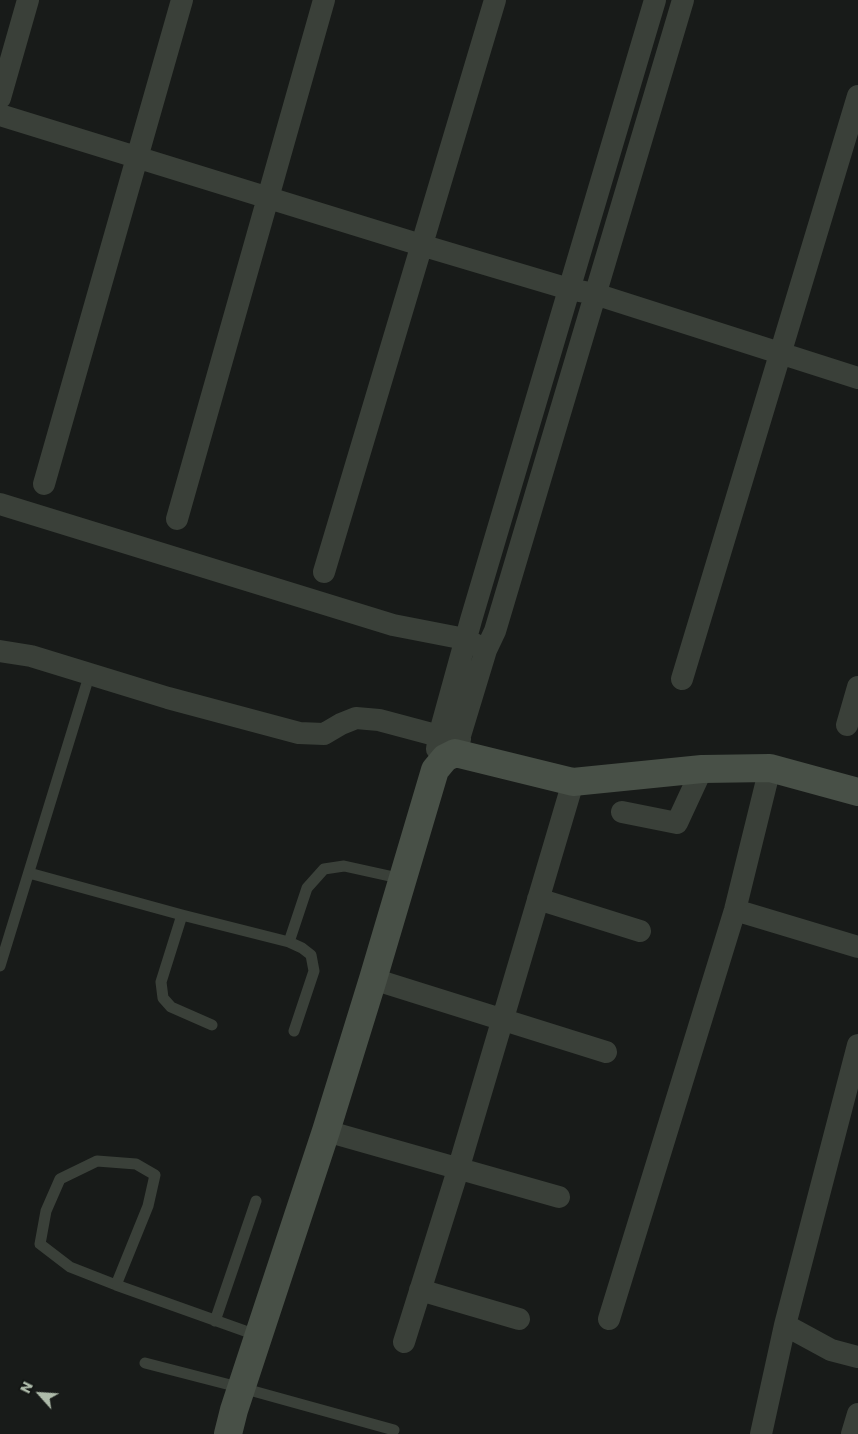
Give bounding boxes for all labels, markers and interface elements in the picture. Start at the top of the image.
north arrow [15,1369,65,1419]
text: N [15,1378,38,1397]

